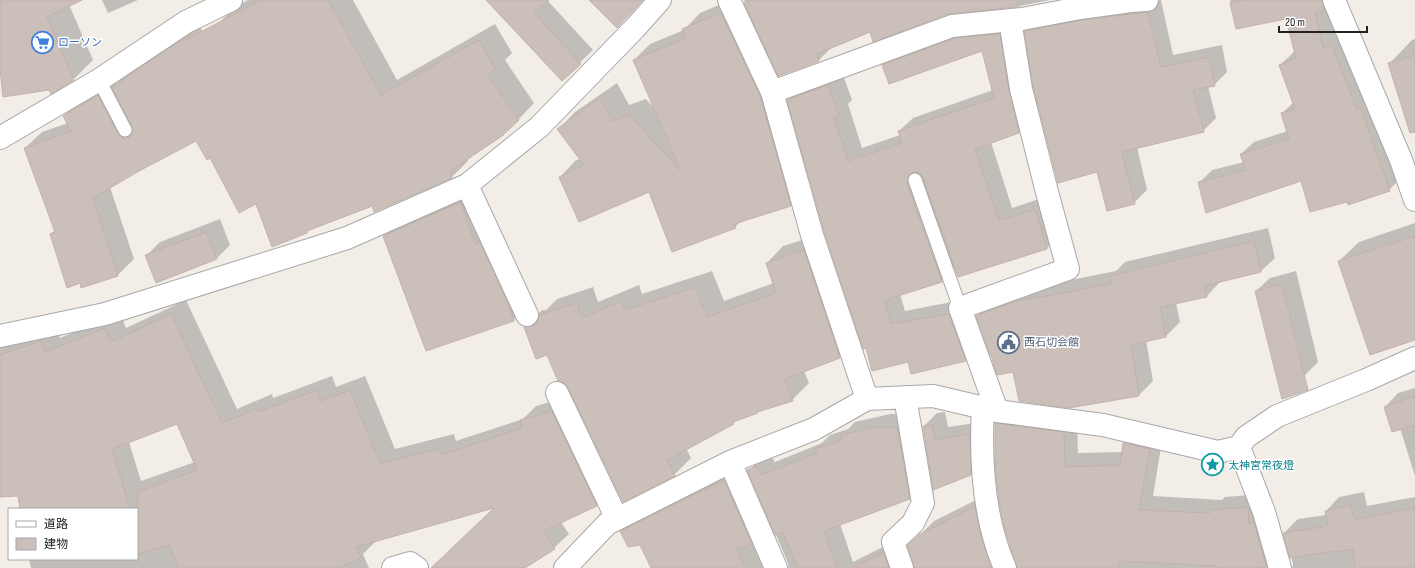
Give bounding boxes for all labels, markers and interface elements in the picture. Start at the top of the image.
scale bar [1279,8,1367,34]
text: 20 m [1285,15,1305,30]
supermarket icon: ローソン [29,29,55,55]
place label: ローソン [58,36,102,49]
public building icon: 西石切会館 [995,329,1021,355]
place label: 西石切会館 [1024,336,1079,349]
place icon: 太神宮常夜燈 [1199,452,1225,478]
place label: 太神宮常夜燈 [1228,459,1294,472]
legend [8,508,138,560]
text: 道路 [44,517,68,532]
text: 建物 [44,537,68,552]

